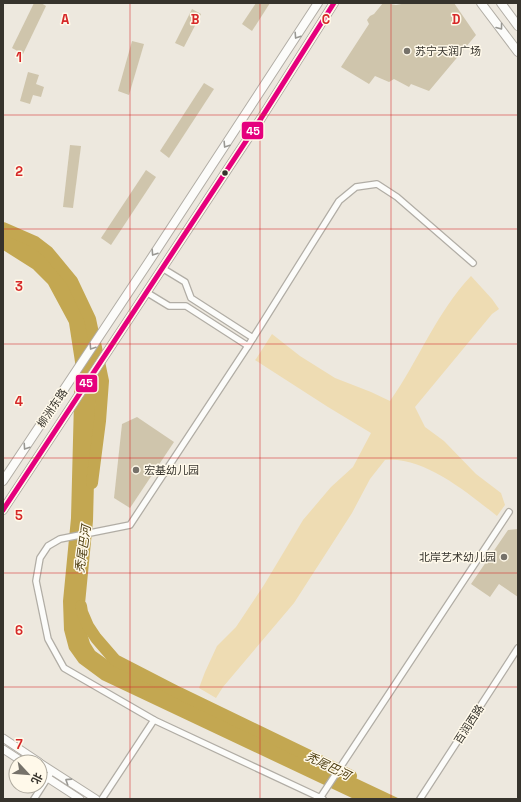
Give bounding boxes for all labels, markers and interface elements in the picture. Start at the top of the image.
text: A [61,11,70,28]
text: B [191,11,200,28]
text: C [322,11,330,28]
text: D [452,11,461,28]
one-way arrow [495,23,502,30]
one-way arrow [294,32,301,39]
place label: 苏宁天润广场 [415,44,481,58]
marker: 苏宁天润广场 [402,46,412,56]
text: 1 [16,49,22,66]
line badge: 45 [241,121,264,140]
text: 45 [246,124,260,138]
one-way arrow [223,140,230,147]
text: 2 [15,163,23,180]
unlabelled marker [220,168,230,178]
one-way arrow [151,249,159,256]
text: 3 [15,278,23,295]
one-way arrow [89,343,96,350]
line badge: 45 [75,374,98,393]
text: 45 [79,376,93,390]
street label: 柳洲东路 [34,386,70,430]
text: 4 [15,393,23,410]
one-way arrow [23,443,31,450]
place label: 宏基幼儿园 [144,463,199,477]
marker: 宏基幼儿园 [131,465,141,475]
text: 5 [15,507,23,524]
water label: 秃尾巴河 [72,522,95,574]
place label: 北岸艺术幼儿园 [419,550,496,564]
marker: 北岸艺术幼儿园 [499,552,509,562]
text: 6 [15,622,23,639]
street label: 百润西路 [451,702,487,746]
text: 7 [15,736,23,753]
water label: 秃尾巴河 [303,748,355,785]
north arrow [8,754,48,794]
text: 北 [28,770,46,786]
one-way arrow [65,778,72,786]

